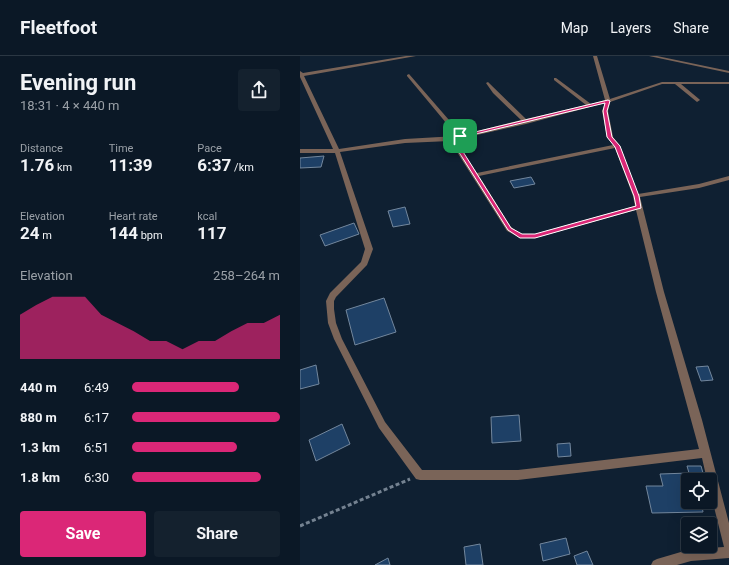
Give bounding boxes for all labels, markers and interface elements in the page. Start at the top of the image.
text: Fleetfoot [20,16,97,39]
text: Map [561,20,588,36]
text: Layers [610,20,651,36]
text: Share [673,20,709,36]
button: share [238,69,280,111]
text: Evening run [20,70,136,95]
text: 18:31 · 4 × 440 m [20,98,119,113]
pin [443,119,477,153]
icon: arrive [449,125,471,147]
text: Distance [20,142,63,155]
text: Time [109,142,133,155]
text: Pace [197,142,222,155]
text: 1.76 [20,155,54,175]
text: 11:39 [109,155,152,175]
text: 6:37 [197,155,231,175]
text: km [54,161,72,174]
text: /km [231,161,254,174]
text: Elevation [20,210,65,223]
text: Heart rate [109,210,158,223]
text: kcal [197,210,217,223]
text: 24 [20,223,40,243]
text: 144 [109,223,138,243]
text: 117 [197,223,227,243]
text: m [40,229,52,242]
text: bpm [138,229,163,242]
text: Elevation [20,268,73,283]
text: 258–264 m [213,268,280,283]
text: 440 m [20,380,57,395]
text: 6:49 [84,380,109,395]
text: 880 m [20,410,57,425]
text: 6:17 [84,410,109,425]
text: 1.3 km [20,440,60,455]
text: 6:51 [84,440,109,455]
text: 1.8 km [20,470,60,485]
text: 6:30 [84,470,109,485]
map controls [681,473,717,553]
button: locate [681,473,717,509]
button: Save [20,511,146,557]
button: Share [154,511,280,557]
button: layers [681,517,717,553]

